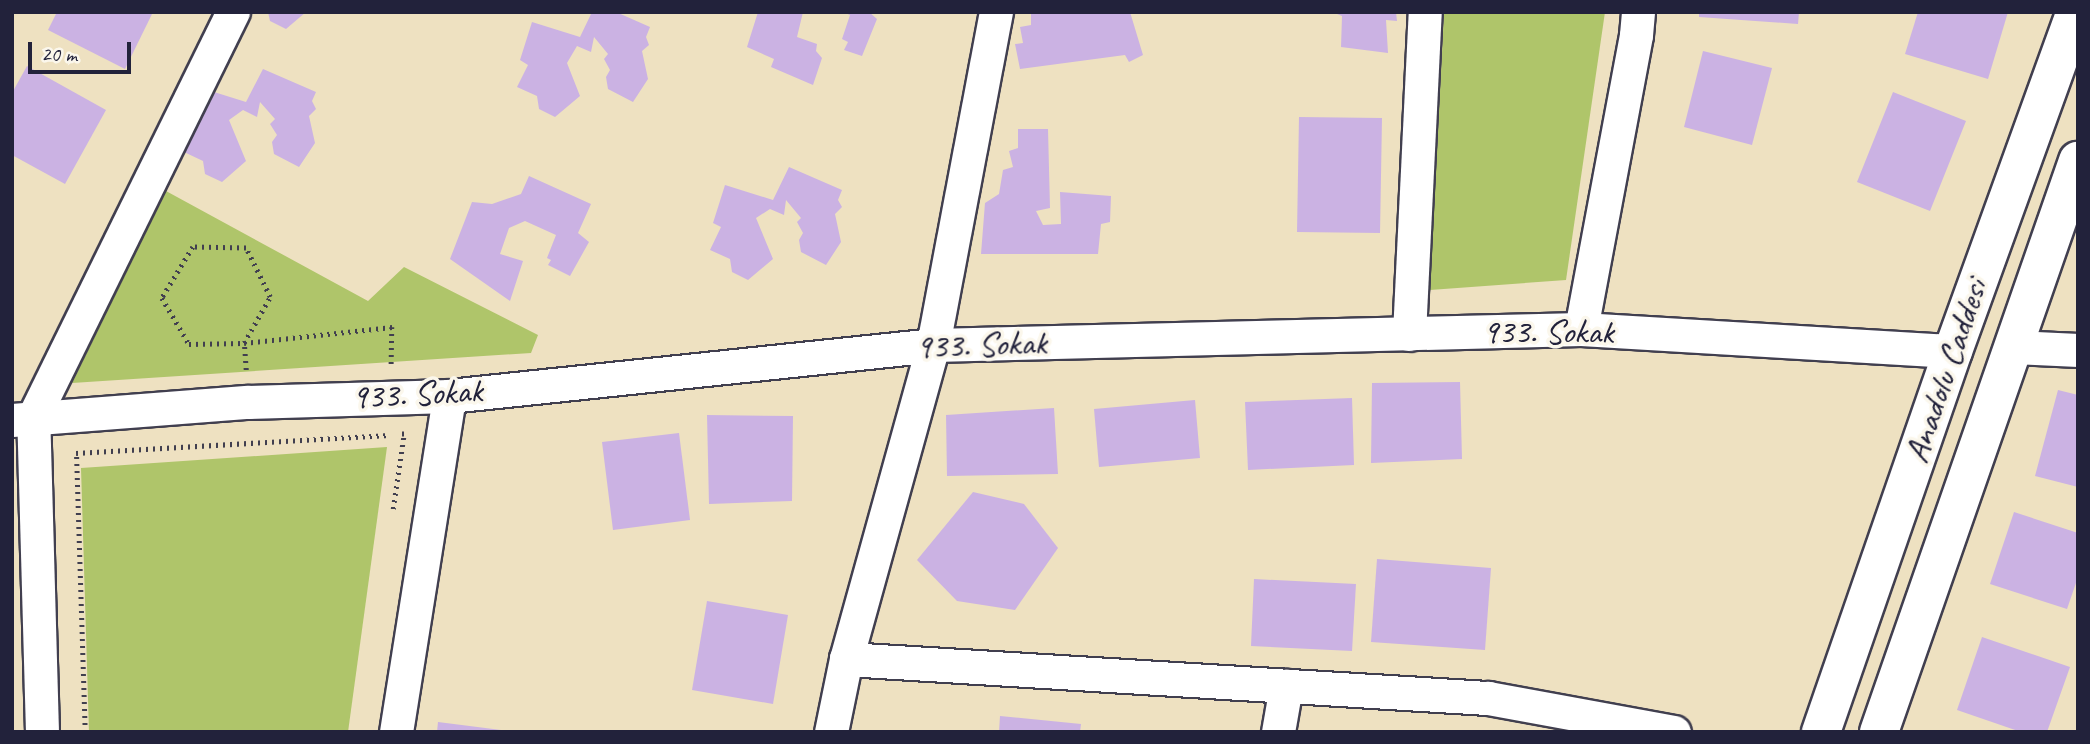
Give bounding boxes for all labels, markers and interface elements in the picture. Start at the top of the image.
scale bar [32,28,135,72]
text: 20 m [41,41,77,67]
street label: Anadolu Caddesi [1895,274,1997,468]
street label: 933. Sokak [1482,311,1614,353]
street label: 933. Sokak [915,322,1047,368]
street label: 933. Sokak [350,370,484,418]

